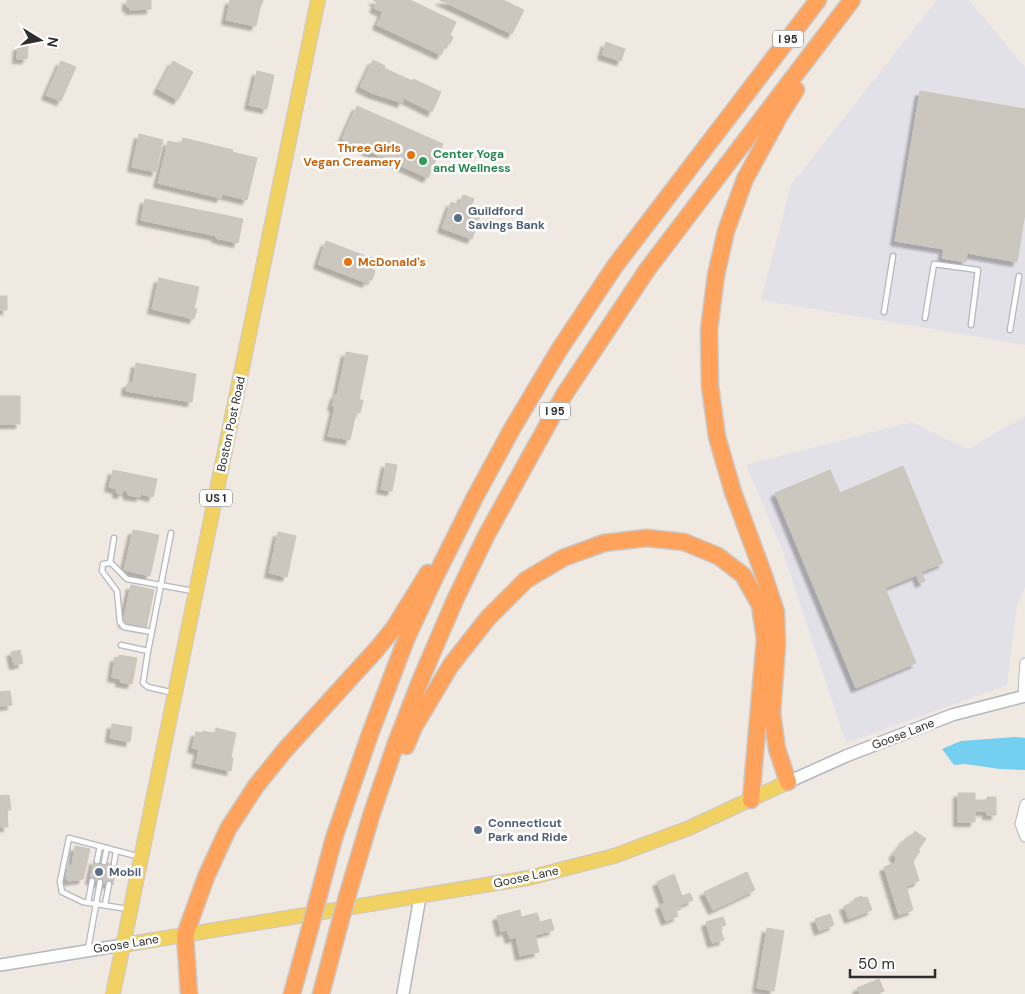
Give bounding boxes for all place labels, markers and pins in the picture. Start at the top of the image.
place label: Three Girls Vegan Creamery [303,140,402,170]
place label: Center Yoga and Wellness [433,146,511,176]
marker: Three Girls Vegan Creamery [405,149,417,161]
marker: Center Yoga and Wellness [417,155,429,167]
place label: Guildford Savings Bank [468,203,545,233]
marker: Guildford Savings Bank [452,212,464,224]
place label: McDonald's [358,254,426,270]
marker: McDonald's [342,256,354,268]
place label: Connecticut Park and Ride [488,815,568,845]
marker: Connecticut Park and Ride [472,824,484,836]
place label: Mobil [109,864,141,880]
marker: Mobil [93,866,105,878]

